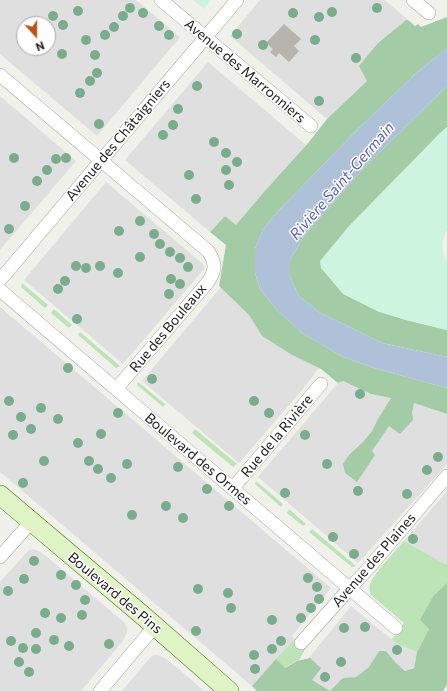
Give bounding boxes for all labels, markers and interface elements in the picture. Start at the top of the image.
north arrow [16,16,56,56]
street label: Avenue des Marronniers [181,16,309,126]
text: N [34,39,46,54]
street label: Avenue des Châtaigniers [62,76,174,204]
water label: Rivière Saint-Germain [286,119,398,243]
street label: Rue des Bouleaux [126,280,210,376]
street label: Rue de la Rivière [238,391,316,481]
street label: Boulevard des Ormes [141,410,255,508]
street label: Avenue des Plaines [329,510,419,610]
street label: Boulevard des Pins [64,549,166,637]

